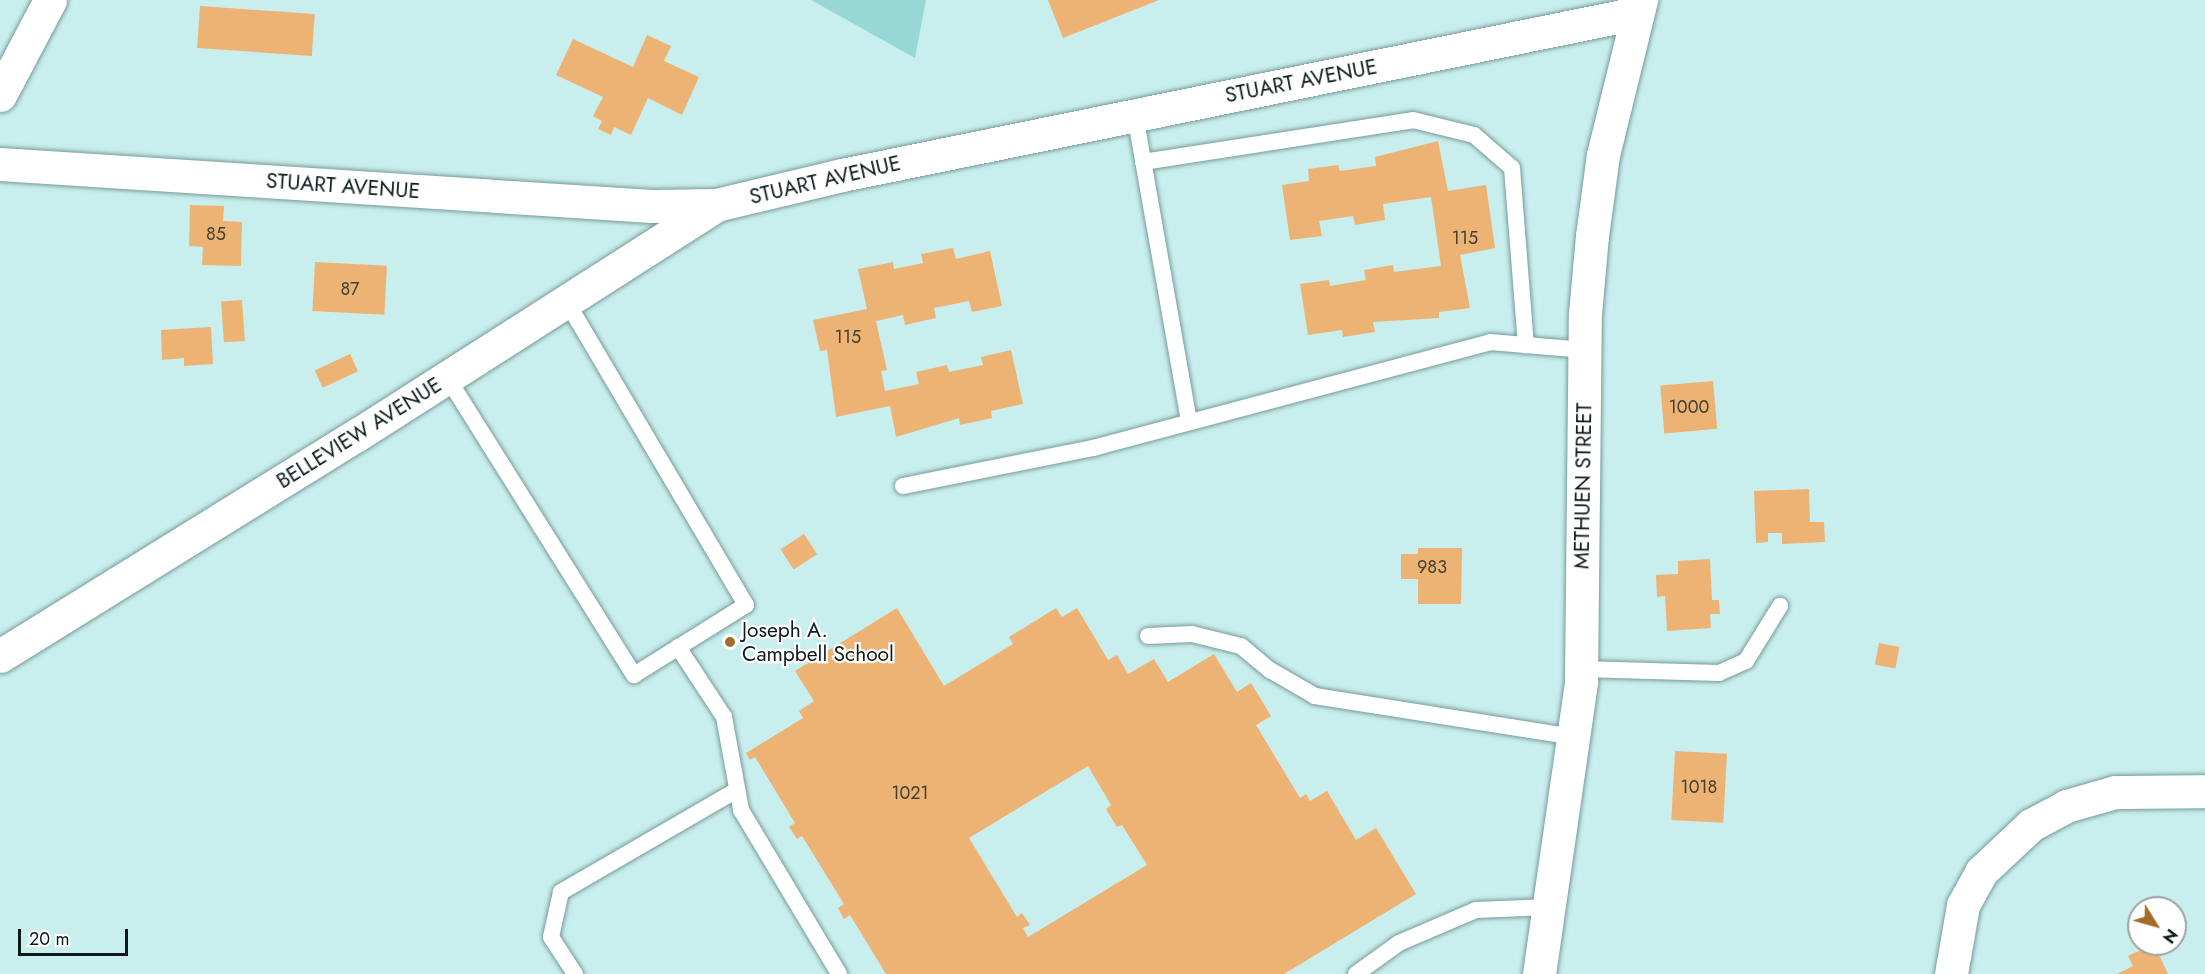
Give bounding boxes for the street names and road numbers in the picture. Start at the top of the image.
street label: STUART AVENUE [1223,54,1379,108]
street label: STUART AVENUE [747,150,903,210]
street label: STUART AVENUE [265,168,421,204]
street label: BELLEVIEW AVENUE [272,372,446,494]
street label: METHUEN STREET [1569,403,1597,569]

